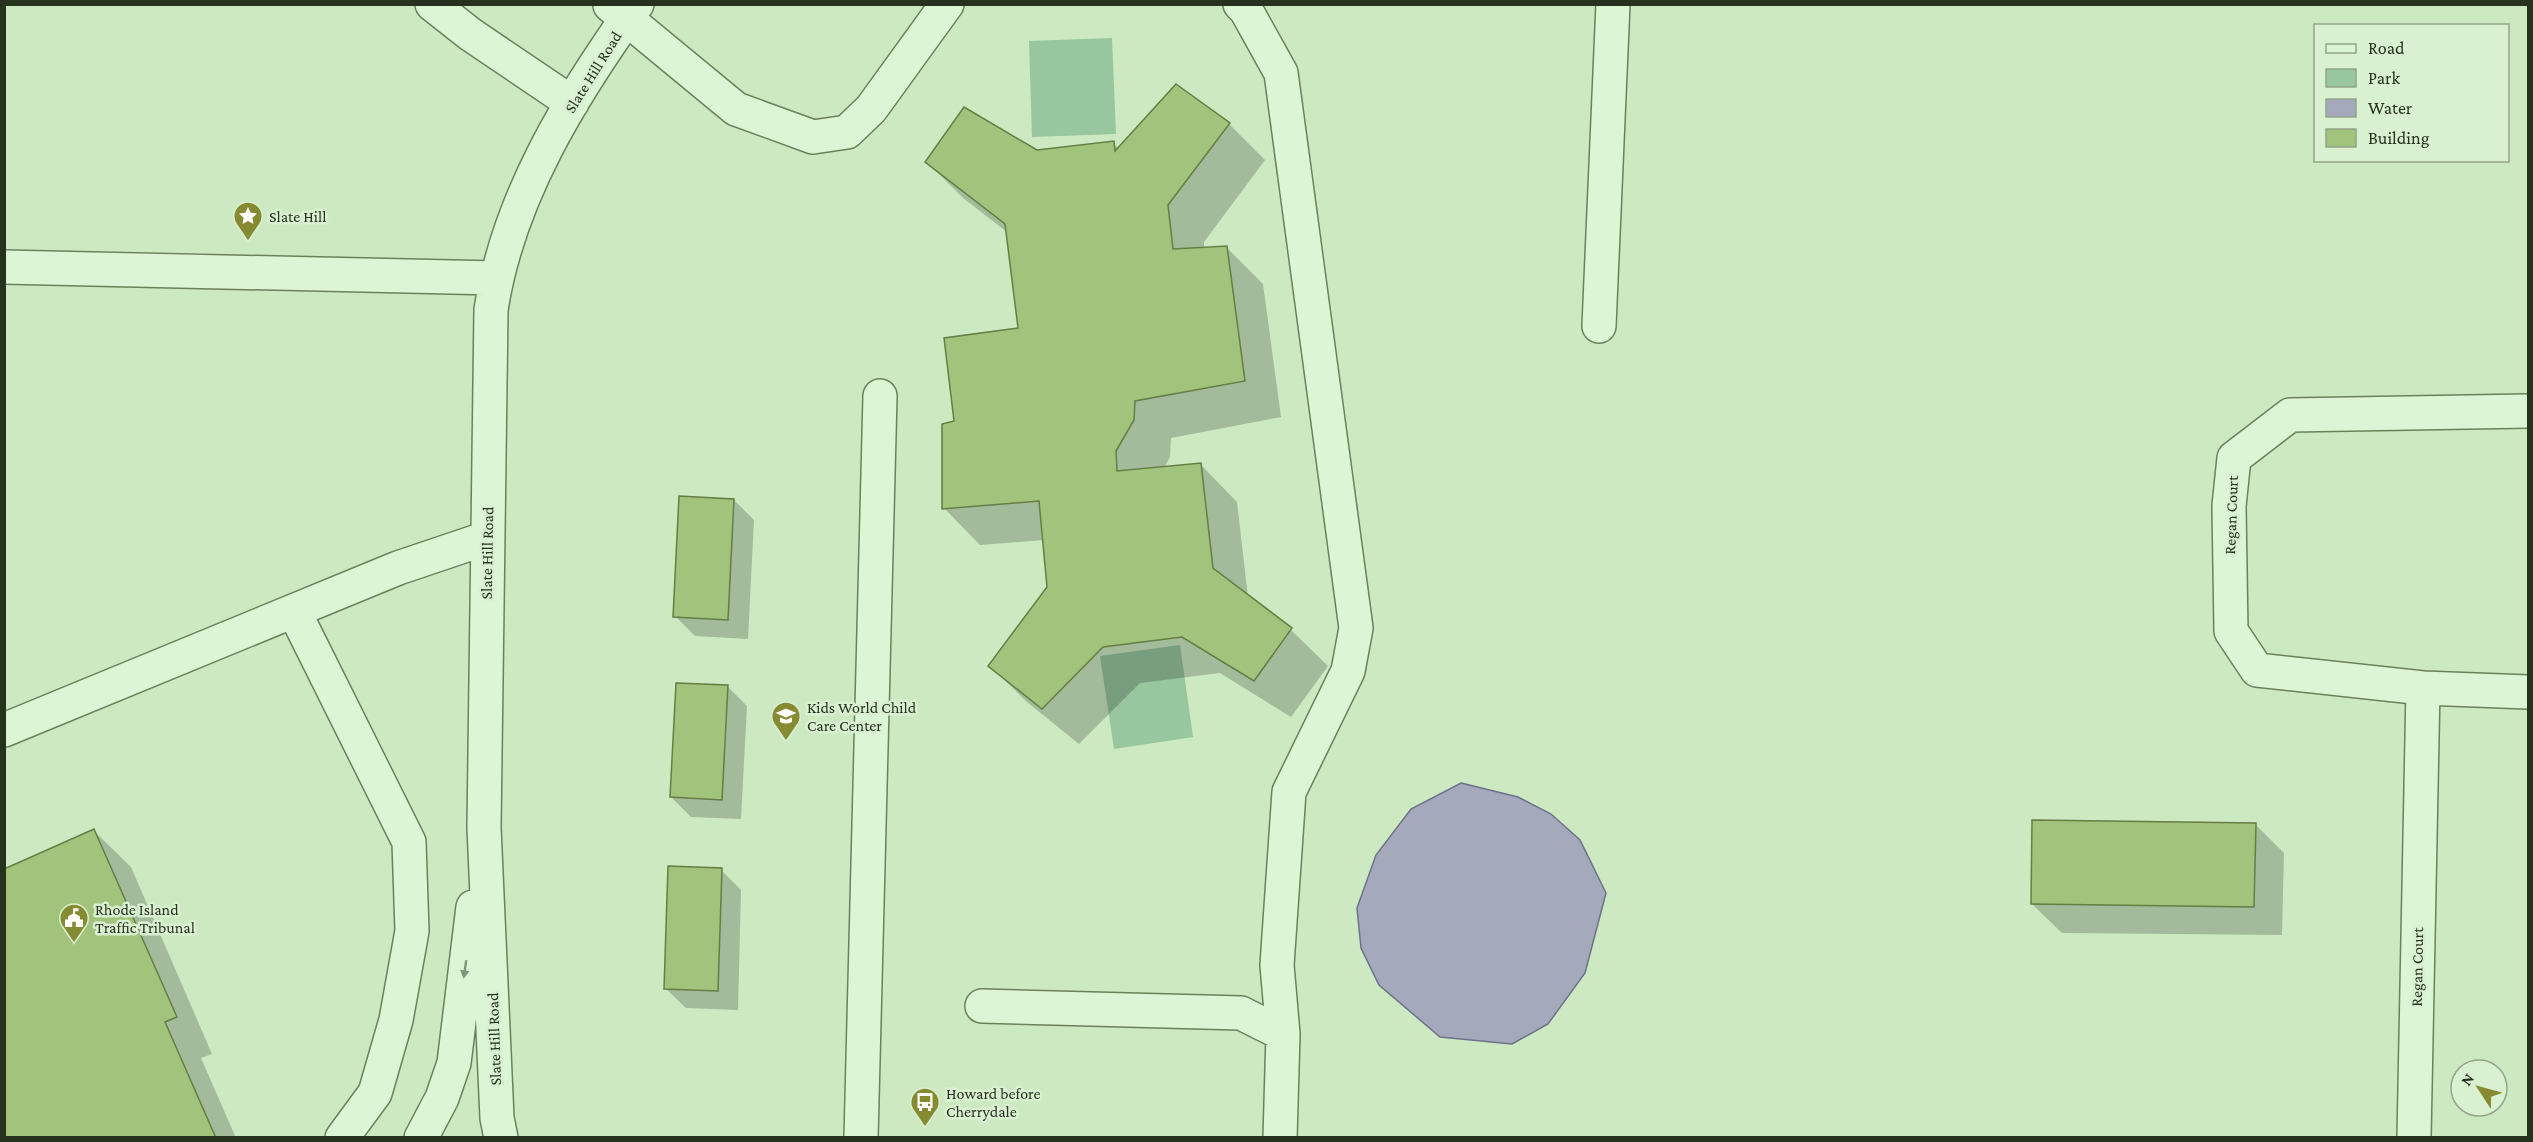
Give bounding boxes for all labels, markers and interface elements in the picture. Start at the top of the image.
legend [2314,24,2509,162]
street label: Slate Hill Road [561,28,625,116]
text: Road [2368,38,2405,58]
text: Park [2368,68,2400,88]
text: Water [2368,98,2413,118]
text: Building [2368,128,2430,148]
place icon: Slate Hill [232,200,264,242]
place label: Slate Hill [269,208,326,225]
street label: Regan Court [2221,474,2242,555]
street label: Slate Hill Road [478,506,496,600]
place label: Kids World Child Care Center [807,699,917,734]
school or university icon: Kids World Child Care Center [770,700,802,742]
place label: Rhode Island Traffic Tribunal [95,901,195,936]
public building icon: Rhode Island Traffic Tribunal [58,902,90,944]
street label: Regan Court [2408,927,2427,1007]
one-way arrow [460,960,470,979]
street label: Slate Hill Road [484,992,504,1086]
north arrow [2449,1058,2509,1118]
text: N [2457,1070,2477,1089]
place label: Howard before Cherrydale [946,1085,1040,1121]
bus stop icon: Howard before Cherrydale [909,1086,941,1128]

